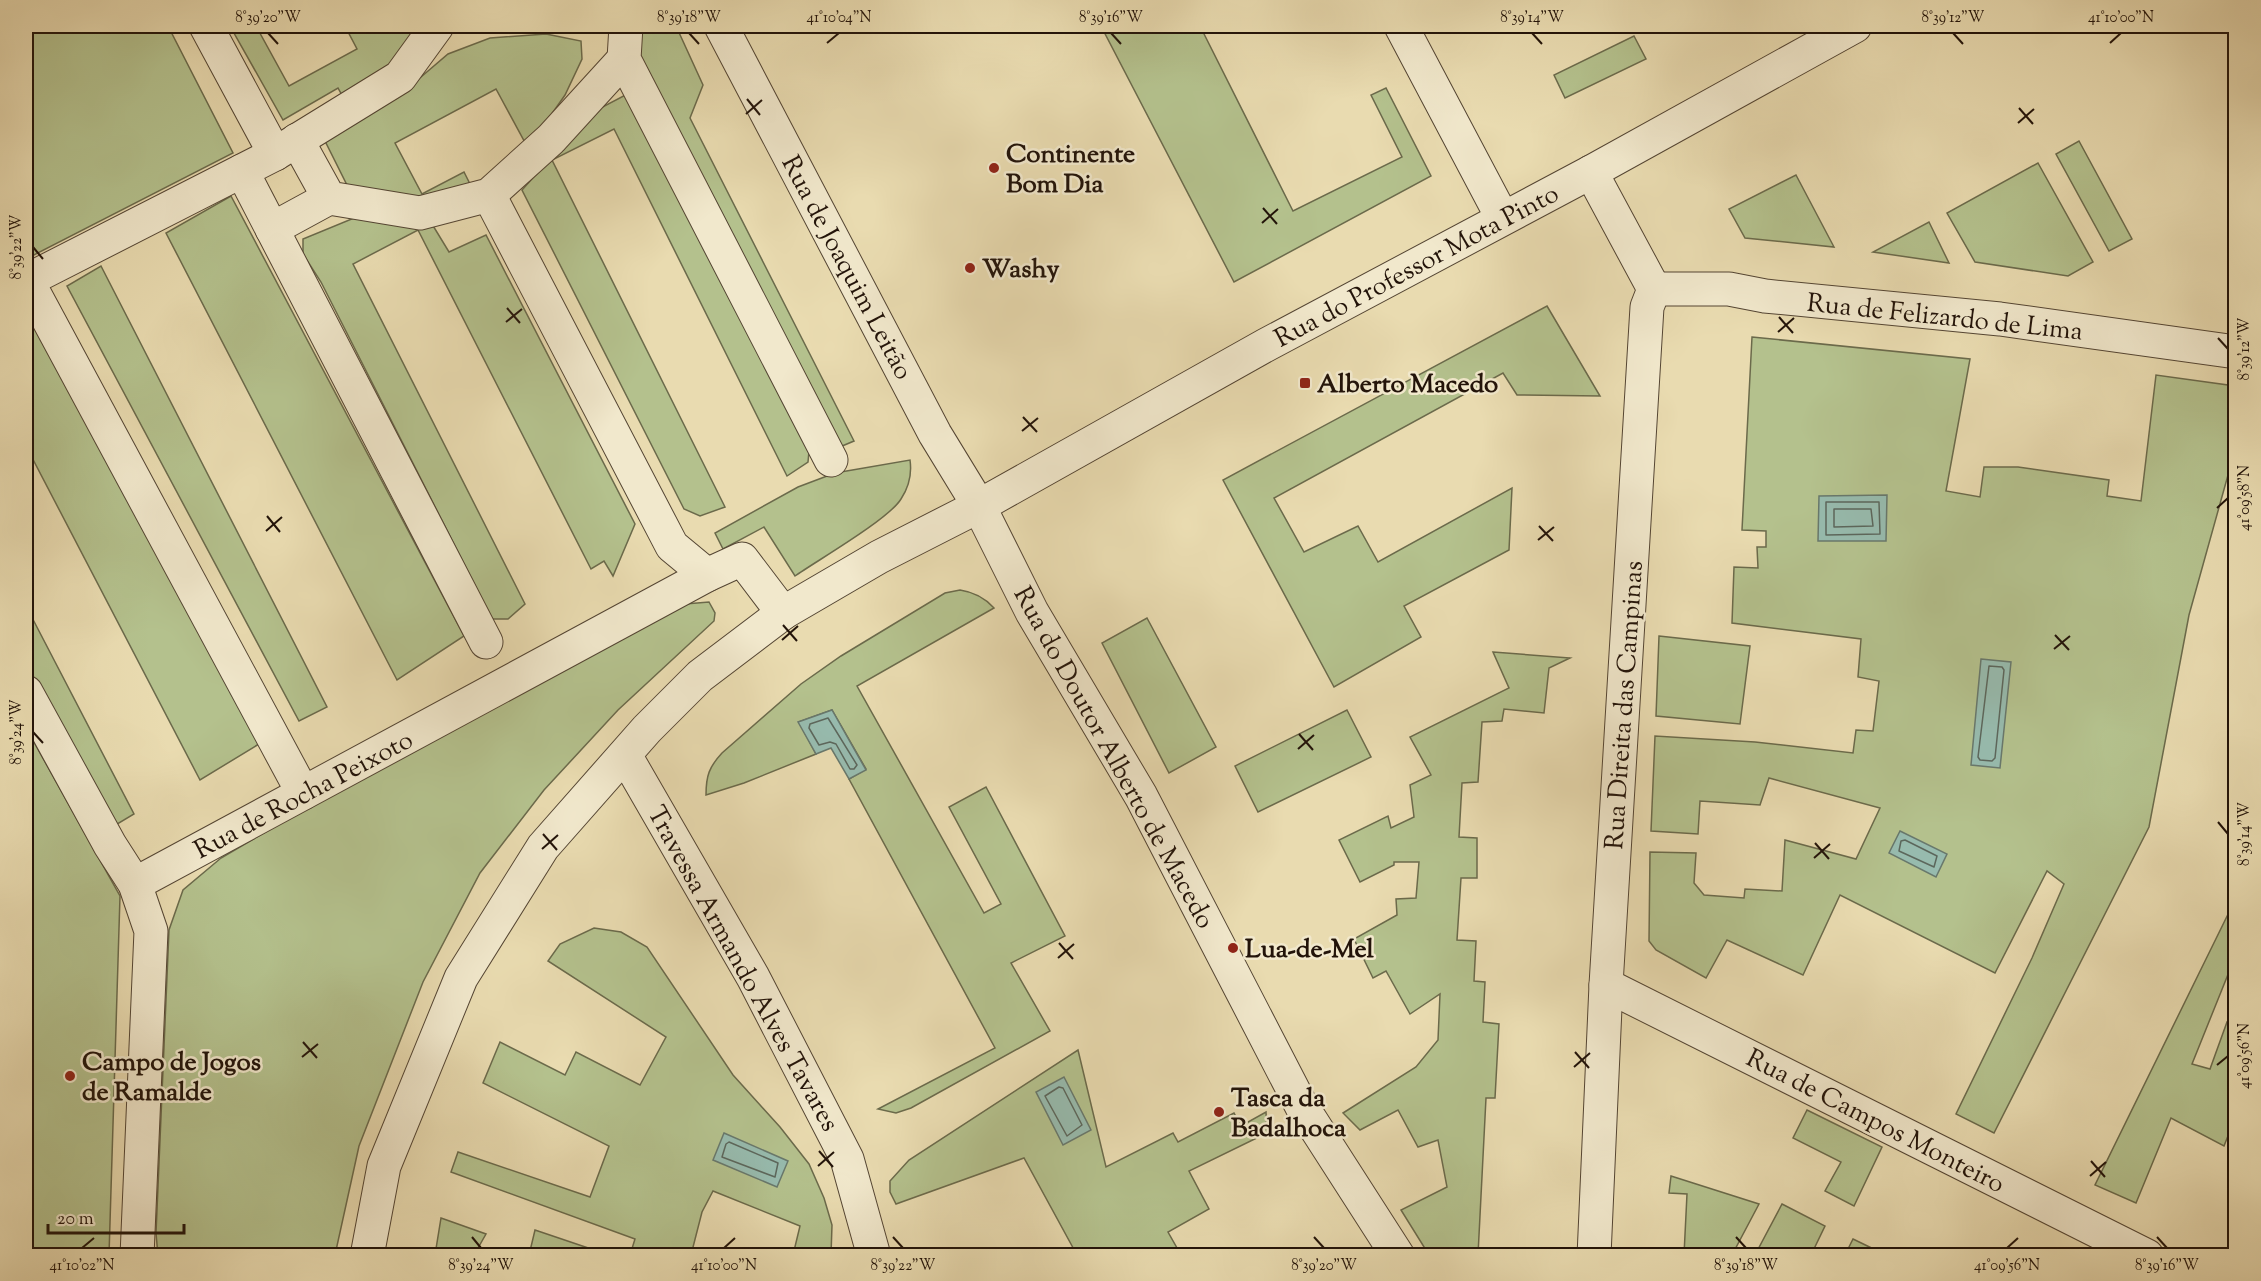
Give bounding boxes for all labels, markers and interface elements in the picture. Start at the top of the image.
text: 8°39'20"W [235,8,301,29]
text: 8°39'18"W [657,8,721,29]
text: 41°10'04"N [806,8,872,29]
text: 8°39'16"W [1079,8,1143,29]
text: 8°39'14"W [1500,8,1564,29]
text: 8°39'12"W [1921,8,1985,29]
text: 41°10'00"N [2088,8,2154,29]
place label: Continente Bom Dia [1006,137,1135,204]
street label: Rua de Joaquim Leitão [771,149,921,387]
marker: Continente Bom Dia [987,161,1001,175]
street label: Rua do Professor Mota Pinto [1268,176,1566,358]
text: 8°39'22"W [7,214,28,279]
place label: Washy [982,252,1060,289]
marker: Washy [963,261,977,275]
street label: Rua de Felizardo de Lima [1805,286,2085,351]
text: 8°39'12"W [2235,317,2256,381]
place label: Alberto Macedo [1317,367,1498,404]
marker: Alberto Macedo [1298,376,1312,390]
text: 41°09'58"N [2235,465,2256,531]
street label: Rua Direita das Campinas [1597,560,1654,851]
street label: Rua do Doutor Alberto de Macedo [1003,580,1223,936]
text: 8°39'24"W [7,699,28,765]
street label: Rua de Rocha Peixoto [188,723,420,870]
street label: Travessa Armando Alves Tavares [637,800,847,1139]
text: 8°39'14"W [2235,802,2256,866]
place label: Lua-de-Mel [1245,932,1375,969]
marker: Lua-de-Mel [1226,941,1240,955]
text: 41°09'56"N [2235,1023,2256,1089]
street label: Rua de Campos Monteiro [1739,1041,2011,1204]
place label: Campo de Jogos de Ramalde [82,1045,261,1112]
marker: Campo de Jogos de Ramalde [63,1069,77,1083]
place label: Tasca da Badalhoca [1231,1081,1346,1148]
marker: Tasca da Badalhoca [1212,1105,1226,1119]
scale bar [48,1197,184,1235]
text: 20 m [57,1207,94,1233]
text: 41°10'02"N [50,1256,115,1277]
text: 8°39'24"W [448,1256,514,1277]
text: 41°10'00"N [691,1256,757,1277]
text: 8°39'22"W [871,1256,936,1277]
text: 8°39'20"W [1291,1256,1357,1277]
text: 8°39'18"W [1714,1256,1778,1277]
text: 41°09'56"N [1974,1256,2040,1277]
text: 8°39'16"W [2135,1256,2199,1277]

